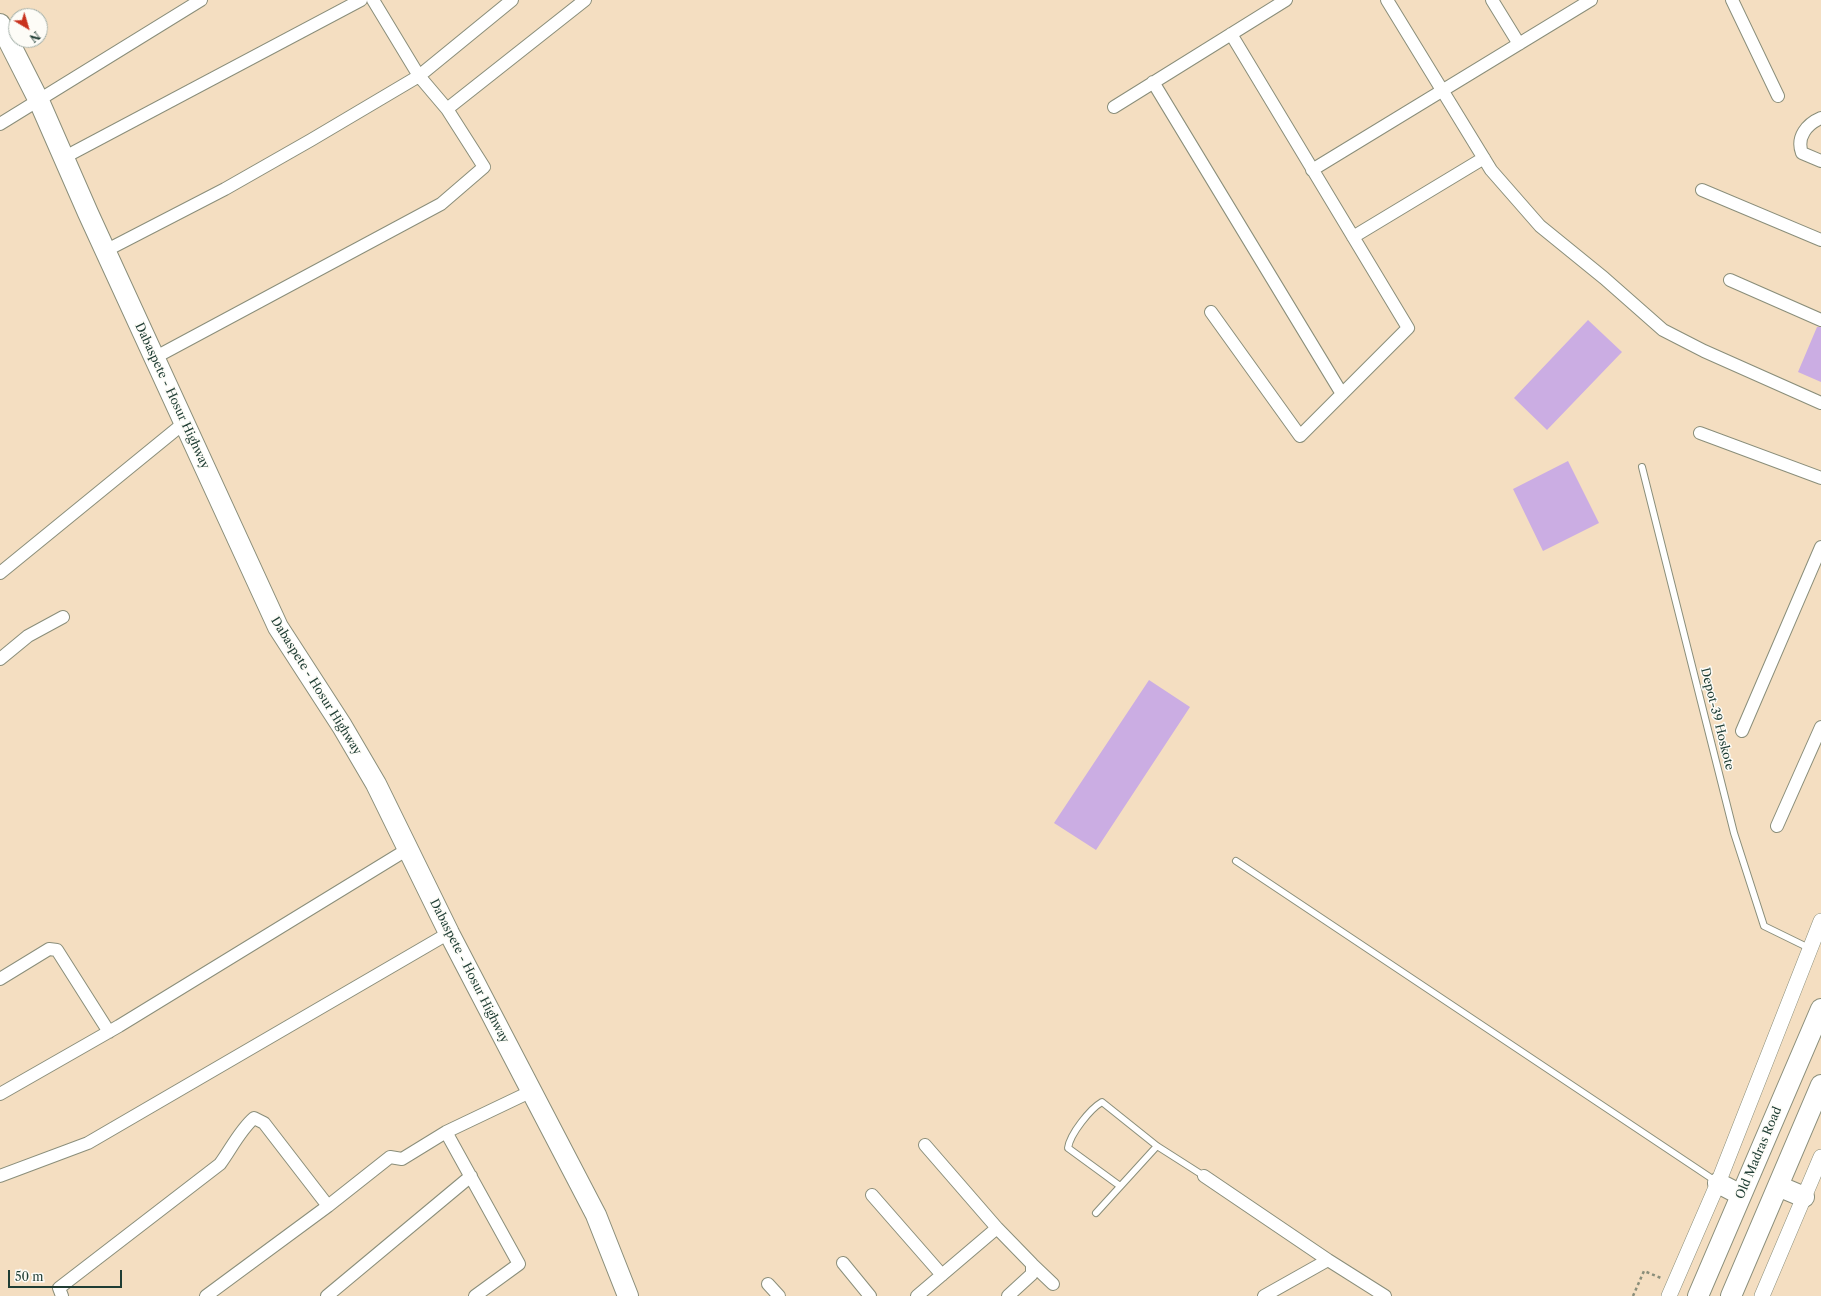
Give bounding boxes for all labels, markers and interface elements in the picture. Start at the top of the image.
north arrow [8,8,48,48]
text: N [27,28,43,45]
street label: Dabaspete - Hosur Highway [132,321,212,471]
street label: Dabaspete - Hosur Highway [268,614,364,758]
street label: Depot-39 Hoskote [1697,666,1737,772]
street label: Dabaspete - Hosur Highway [426,897,512,1045]
street label: Old Madras Road [1733,1105,1785,1201]
scale bar [10,1262,124,1288]
text: 50 m [15,1269,44,1284]

